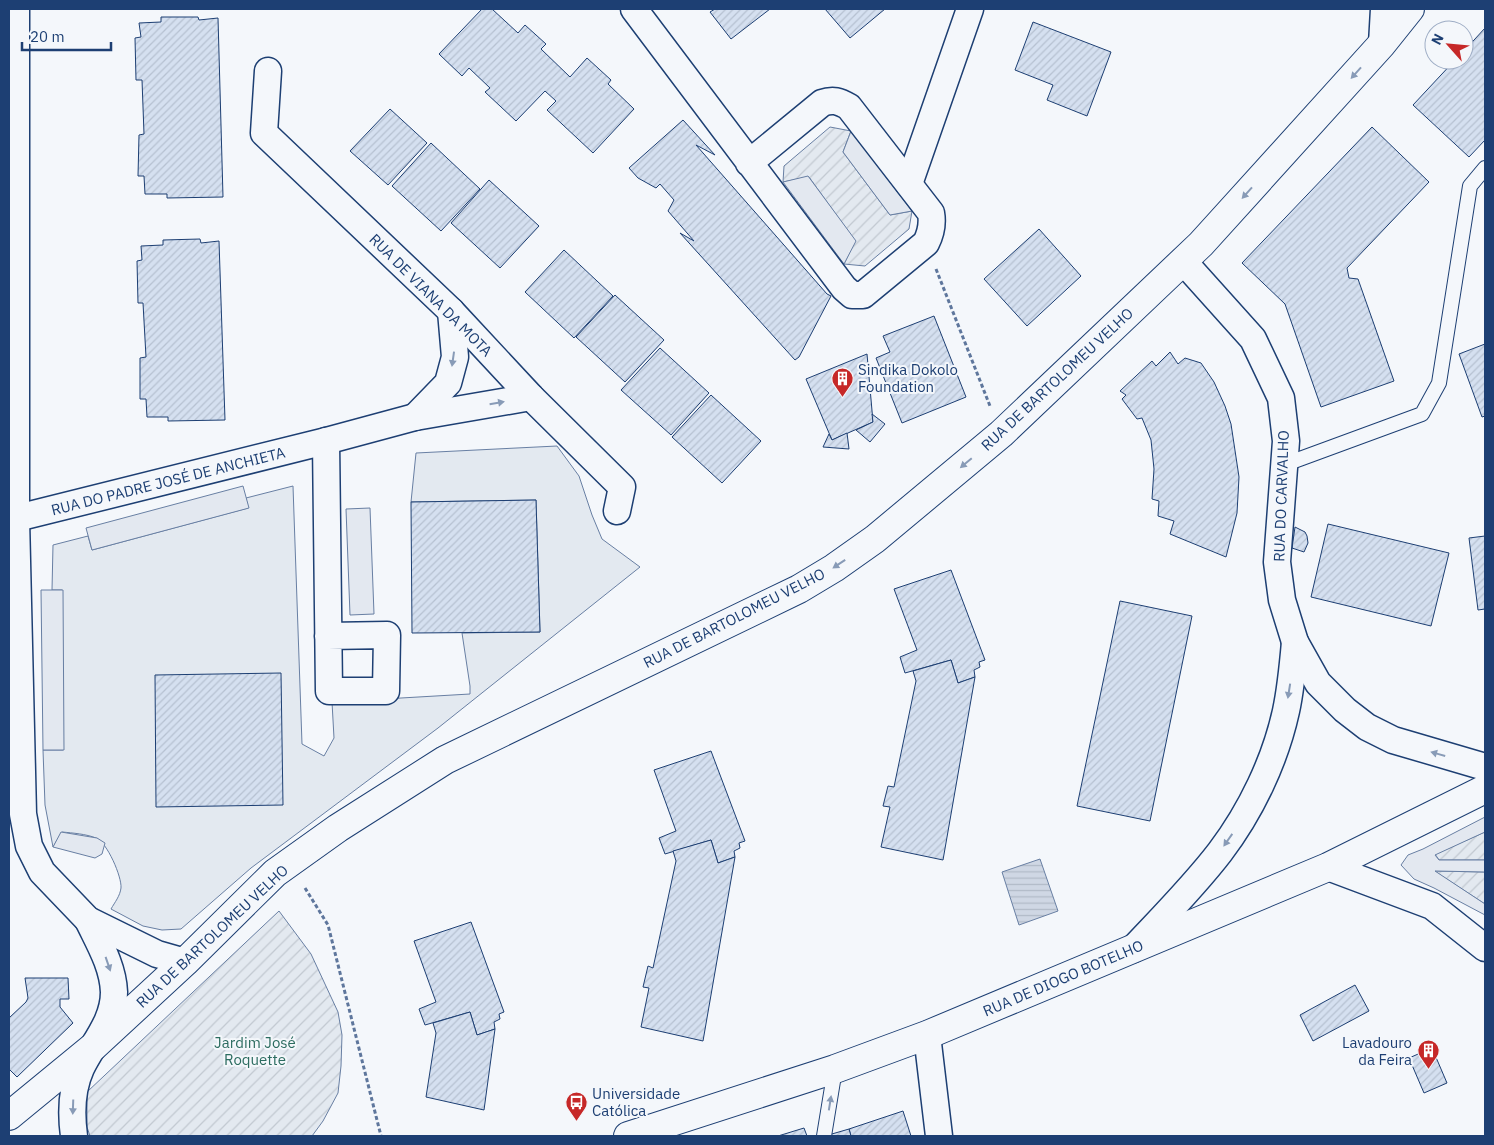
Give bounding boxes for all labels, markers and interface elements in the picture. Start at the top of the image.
scale bar [22,20,111,52]
north arrow [1424,20,1474,70]
text: 20 m [30,27,65,46]
text: N [1427,30,1448,48]
one-way arrow [1350,66,1362,78]
one-way arrow [1241,187,1253,199]
street label: RUA DE VIANA DA MOTA [366,230,497,361]
street label: RUA DE BARTOLOMEU VELHO [977,303,1137,455]
one-way arrow [449,352,457,368]
place label: Sindika Dokolo Foundation [858,360,958,396]
building icon: Sindika Dokolo Foundation [830,366,854,397]
one-way arrow [490,398,506,406]
street label: RUA DO CARVALHO [1269,430,1293,562]
street label: RUA DO PADRE JOSÉ DE ANCHIETA [49,443,287,519]
one-way arrow [960,458,973,469]
one-way arrow [832,560,846,569]
street label: RUA DE BARTOLOMEU VELHO [640,564,828,672]
one-way arrow [1285,683,1293,699]
one-way arrow [1431,749,1446,757]
one-way arrow [1223,833,1233,847]
street label: RUA DE BARTOLOMEU VELHO [132,860,292,1012]
street label: RUA DE DIOGO BOTELHO [980,936,1146,1020]
one-way arrow [105,957,113,972]
park label: Jardim José Roquette [214,1033,296,1069]
place label: Lavadouro da Feira [1342,1033,1412,1069]
building icon: Lavadouro da Feira [1416,1039,1440,1070]
place label: Universidade Católica [592,1084,680,1120]
bus stop icon: Universidade Católica [564,1090,588,1121]
one-way arrow [826,1094,834,1110]
one-way arrow [69,1099,77,1115]

